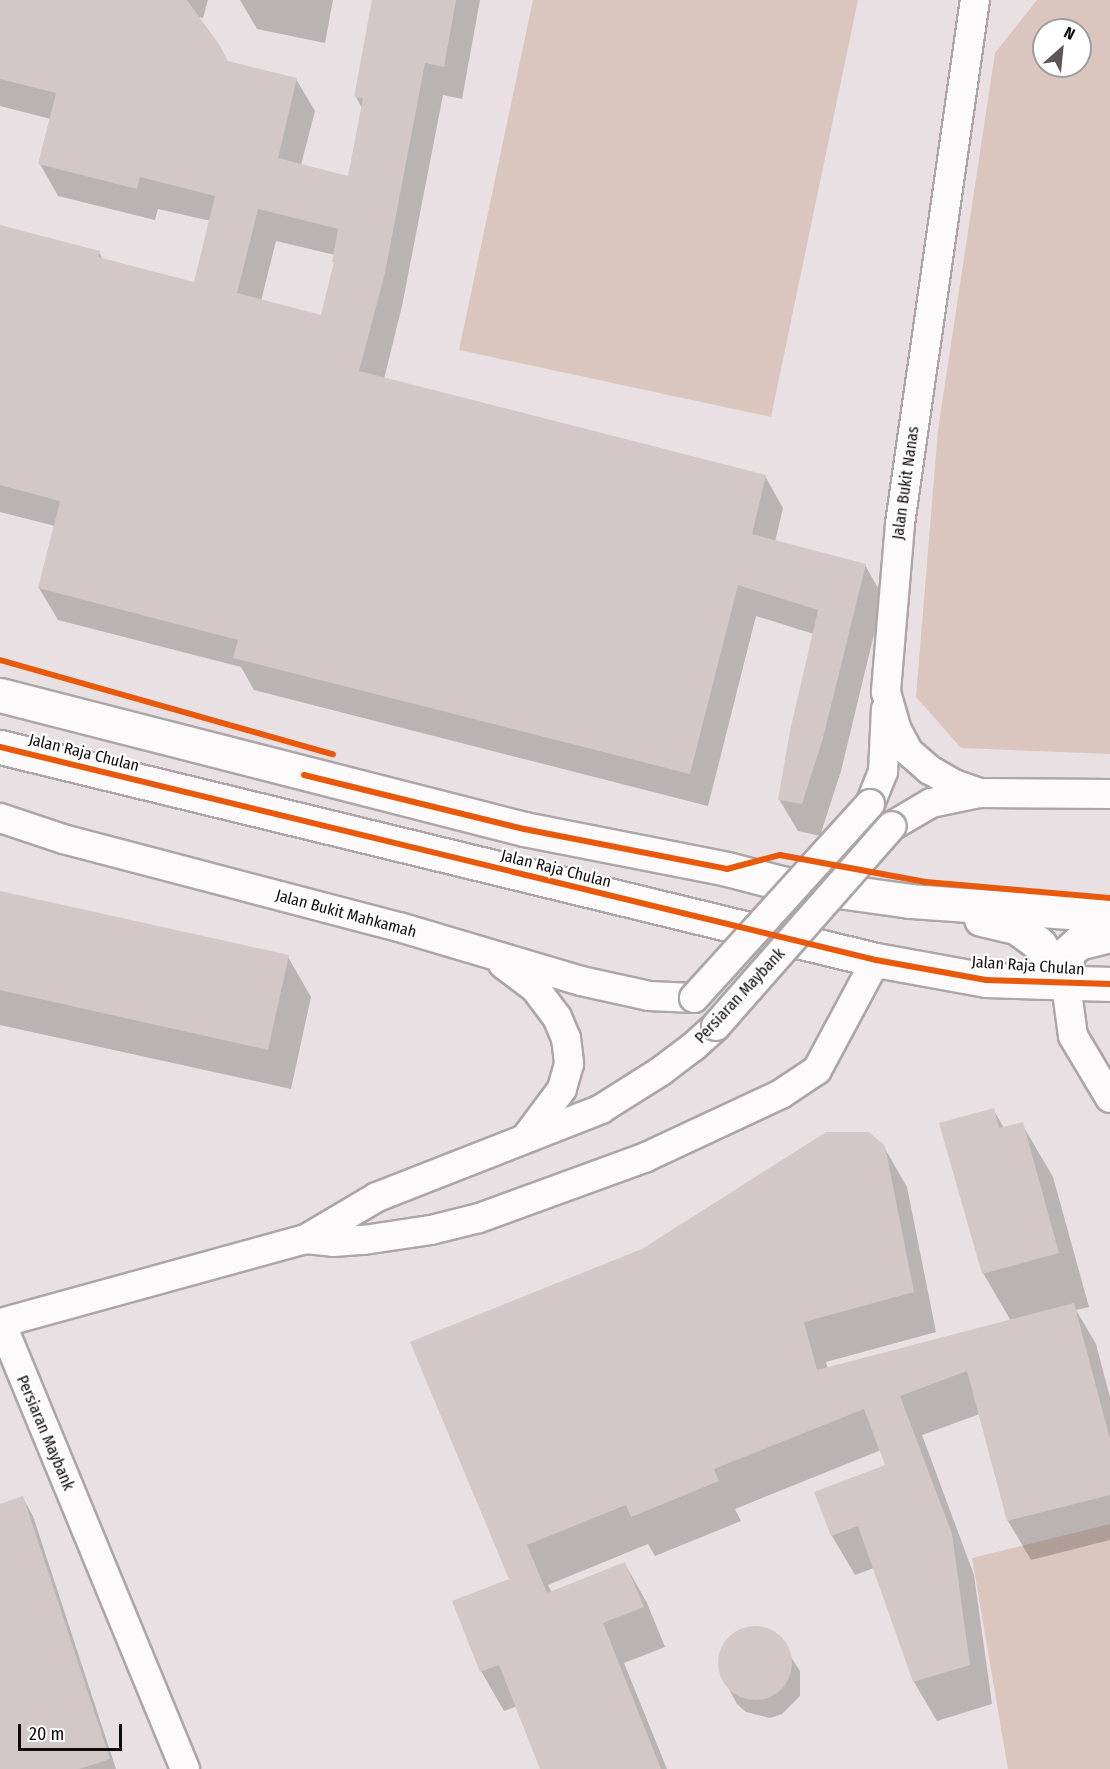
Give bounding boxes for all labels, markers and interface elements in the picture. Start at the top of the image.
north arrow [1032,18,1092,78]
text: N [1061,23,1078,44]
street label: Jalan Bukit Nanas [889,425,923,541]
street label: Jalan Raja Chulan [27,730,141,776]
street label: Jalan Raja Chulan [499,846,613,892]
street label: Jalan Bukit Mahkamah [273,886,419,942]
street label: Persiaran Maybank [691,944,789,1048]
street label: Jalan Raja Chulan [971,952,1085,980]
street label: Persiaran Maybank [12,1373,78,1493]
scale bar [21,1712,124,1750]
text: 20 m [29,1723,64,1745]

